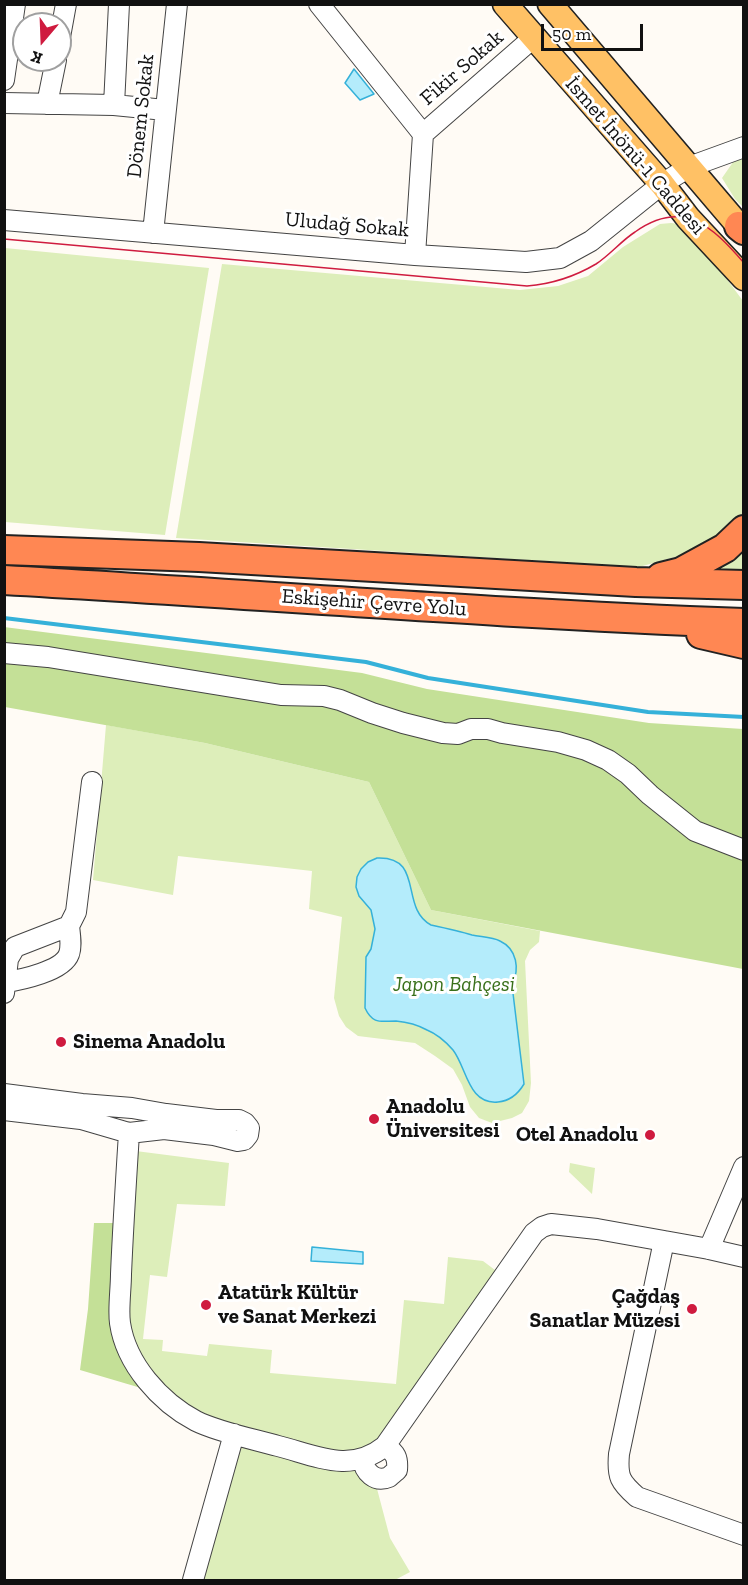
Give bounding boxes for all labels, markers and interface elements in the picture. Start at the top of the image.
north arrow [12,12,72,72]
scale bar [544,12,646,50]
text: 50 m [552,23,591,45]
street label: Fikir Sokak [415,25,509,111]
text: K [28,47,45,68]
street label: Dönem Sokak [122,53,160,179]
street label: İsmet İnönü-1 Caddesi [560,72,710,240]
street label: Uludağ Sokak [284,207,410,243]
street label: Eskişehir Çevre Yolu [281,584,467,622]
park label: Japon Bahçesi [393,972,515,998]
place label: Sinema Anadolu [73,1029,225,1055]
marker: Sinema Anadolu [54,1035,68,1049]
place label: Anadolu Üniversitesi [386,1094,499,1144]
marker: Anadolu Üniversitesi [367,1112,381,1126]
place label: Otel Anadolu [516,1122,638,1148]
marker: Otel Anadolu [643,1128,657,1142]
place label: Atatürk Kültür ve Sanat Merkezi [218,1280,376,1330]
place label: Çağdaş Sanatlar Müzesi [530,1284,680,1334]
marker: Atatürk Kültür ve Sanat Merkezi [199,1298,213,1312]
marker: Çağdaş Sanatlar Müzesi [685,1302,699,1316]

